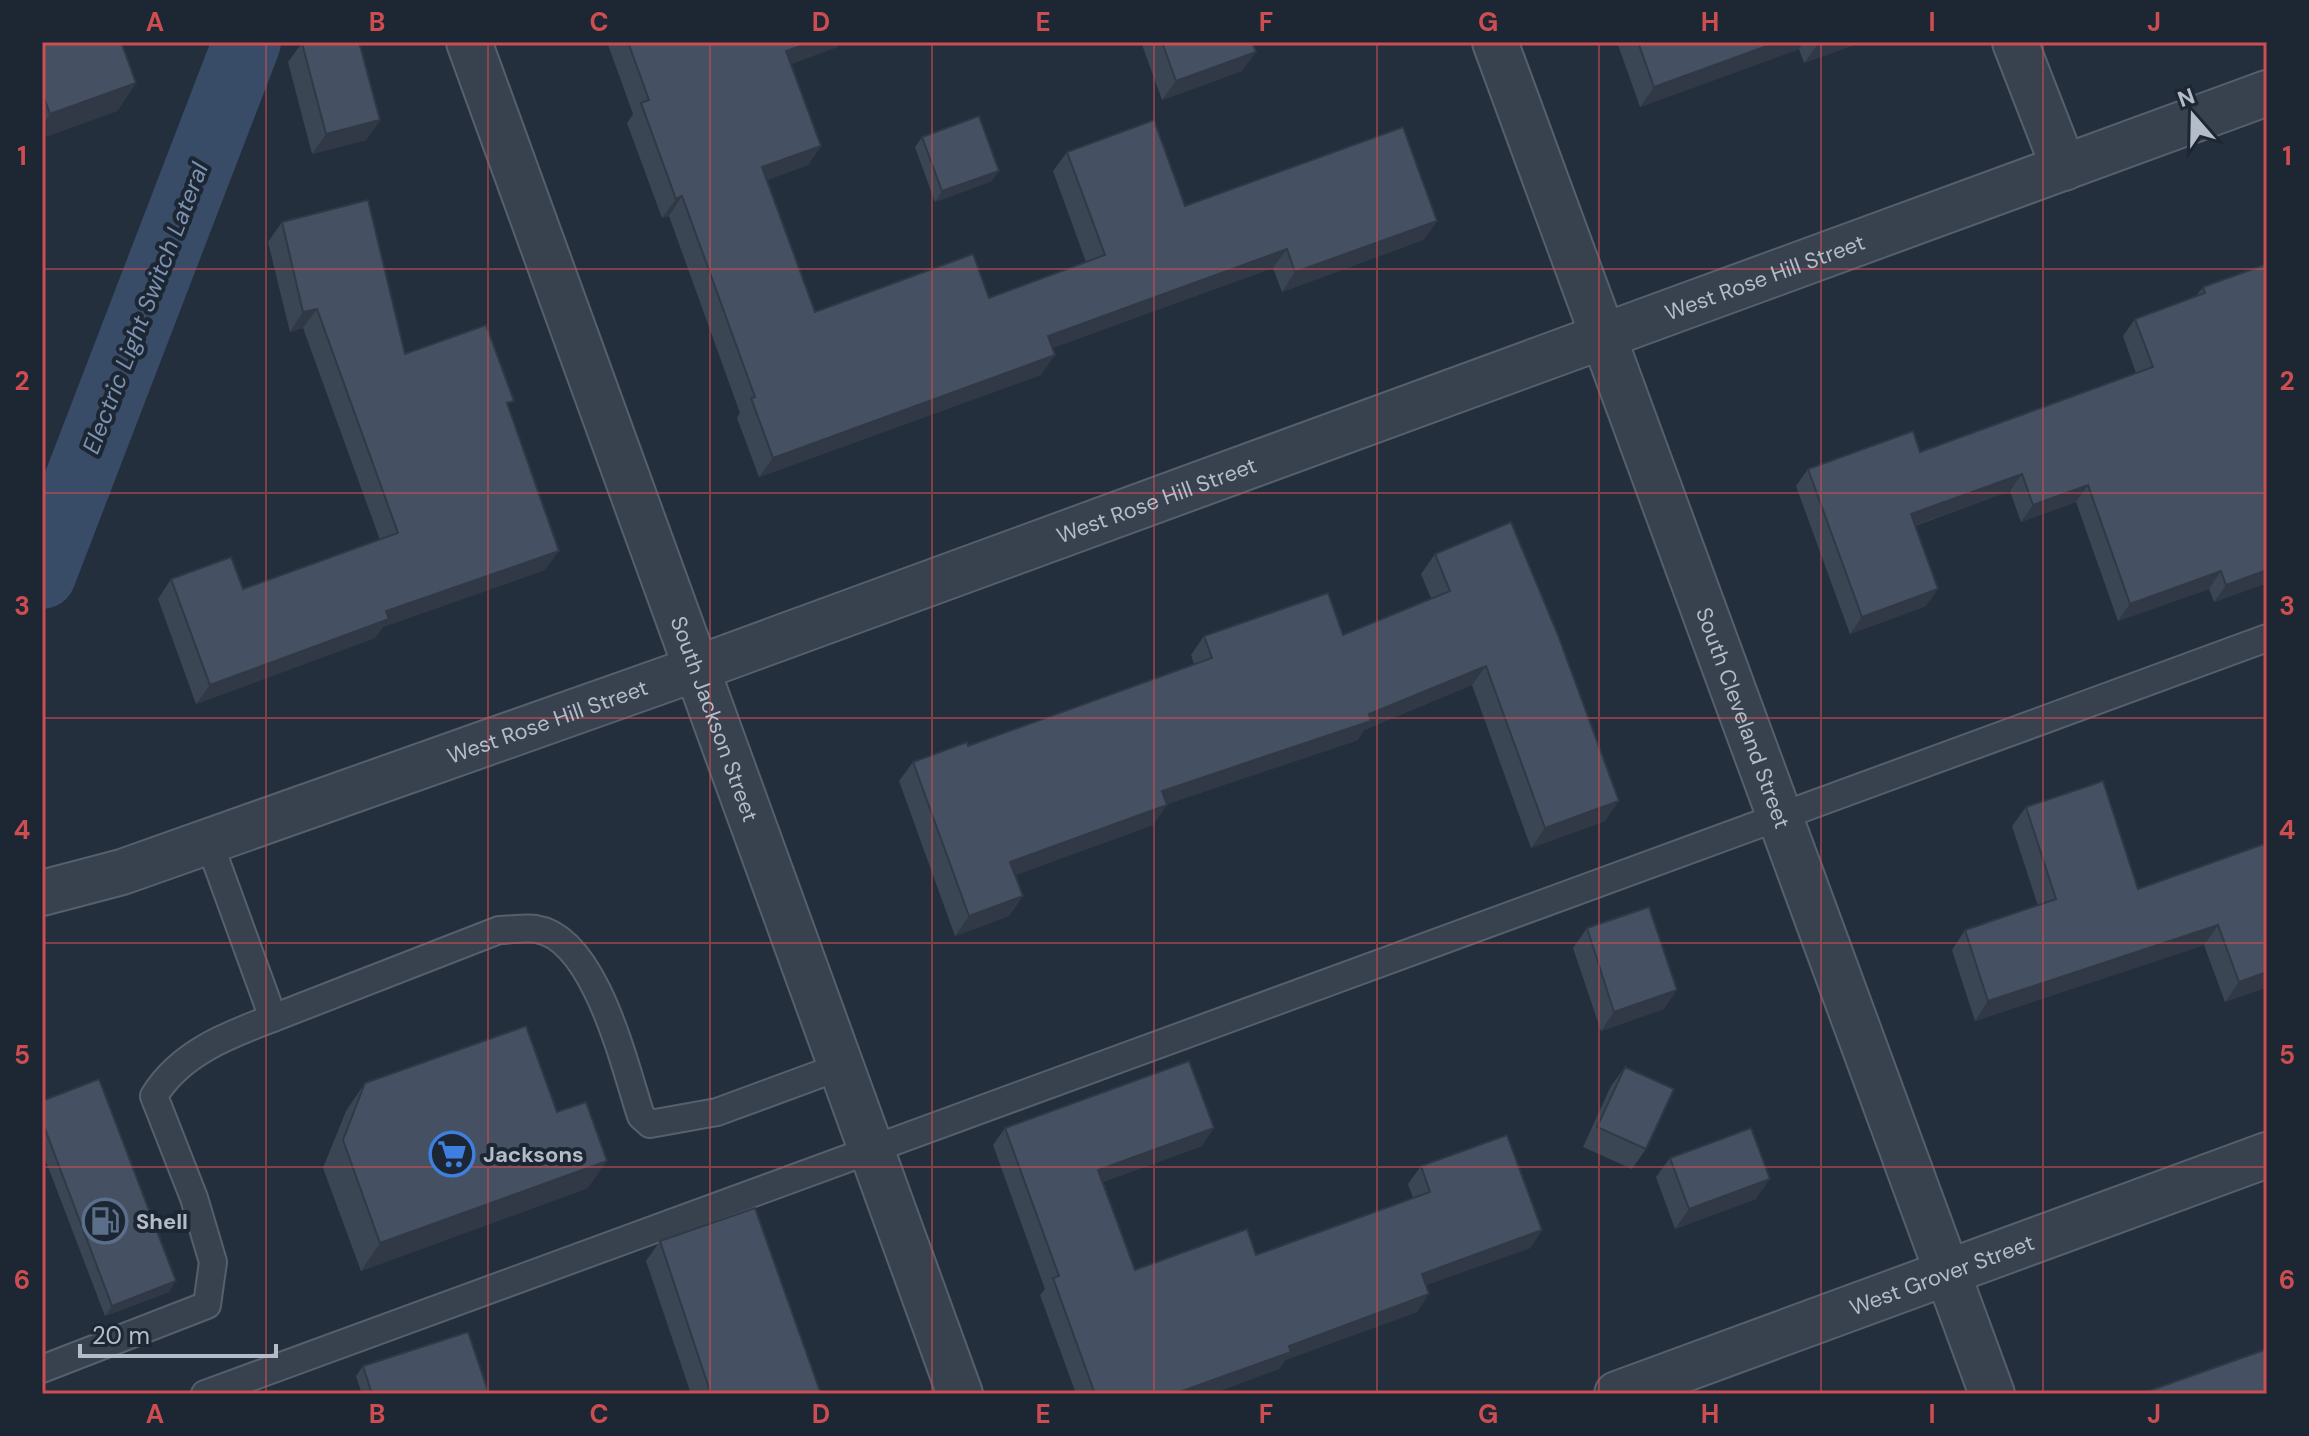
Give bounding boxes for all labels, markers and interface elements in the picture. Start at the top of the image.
text: A [146,5,164,39]
text: B [369,5,385,39]
text: C [589,5,609,39]
text: D [812,5,830,39]
text: E [1035,5,1051,39]
text: F [1259,5,1273,39]
text: G [1478,5,1498,39]
text: H [1701,5,1719,39]
text: I [1928,5,1936,39]
text: J [2147,5,2161,39]
north arrow [2153,76,2233,156]
text: N [2174,81,2199,114]
text: 1 [17,139,27,173]
text: 1 [2282,139,2292,173]
water label: Electric Light Switch Lateral [75,157,215,458]
street label: West Rose Hill Street [1661,227,1869,327]
text: 2 [14,364,30,398]
text: 2 [2279,364,2295,398]
street label: West Rose Hill Street [1052,450,1260,550]
text: 3 [14,589,30,623]
text: 3 [2279,589,2295,623]
street label: South Cleveland Street [1690,603,1797,832]
street label: South Jackson Street [664,612,765,825]
street label: West Rose Hill Street [443,672,652,770]
text: 4 [14,813,30,847]
text: 4 [2279,813,2295,847]
text: 5 [14,1038,30,1072]
text: 5 [2279,1038,2295,1072]
supermarket icon: Jacksons [428,1130,476,1178]
place label: Jacksons [483,1140,584,1169]
fuel station icon: Shell [81,1197,129,1245]
place label: Shell [136,1207,188,1236]
street label: West Grover Street [1845,1227,2038,1322]
text: 6 [14,1263,30,1297]
text: 6 [2279,1263,2295,1297]
scale bar [80,1308,276,1358]
text: 20 m [92,1320,150,1351]
text: A [146,1397,164,1431]
text: B [369,1397,385,1431]
text: C [589,1397,609,1431]
text: D [812,1397,830,1431]
text: E [1035,1397,1051,1431]
text: F [1259,1397,1273,1431]
text: G [1478,1397,1498,1431]
text: H [1701,1397,1719,1431]
text: I [1928,1397,1936,1431]
text: J [2147,1397,2161,1431]

